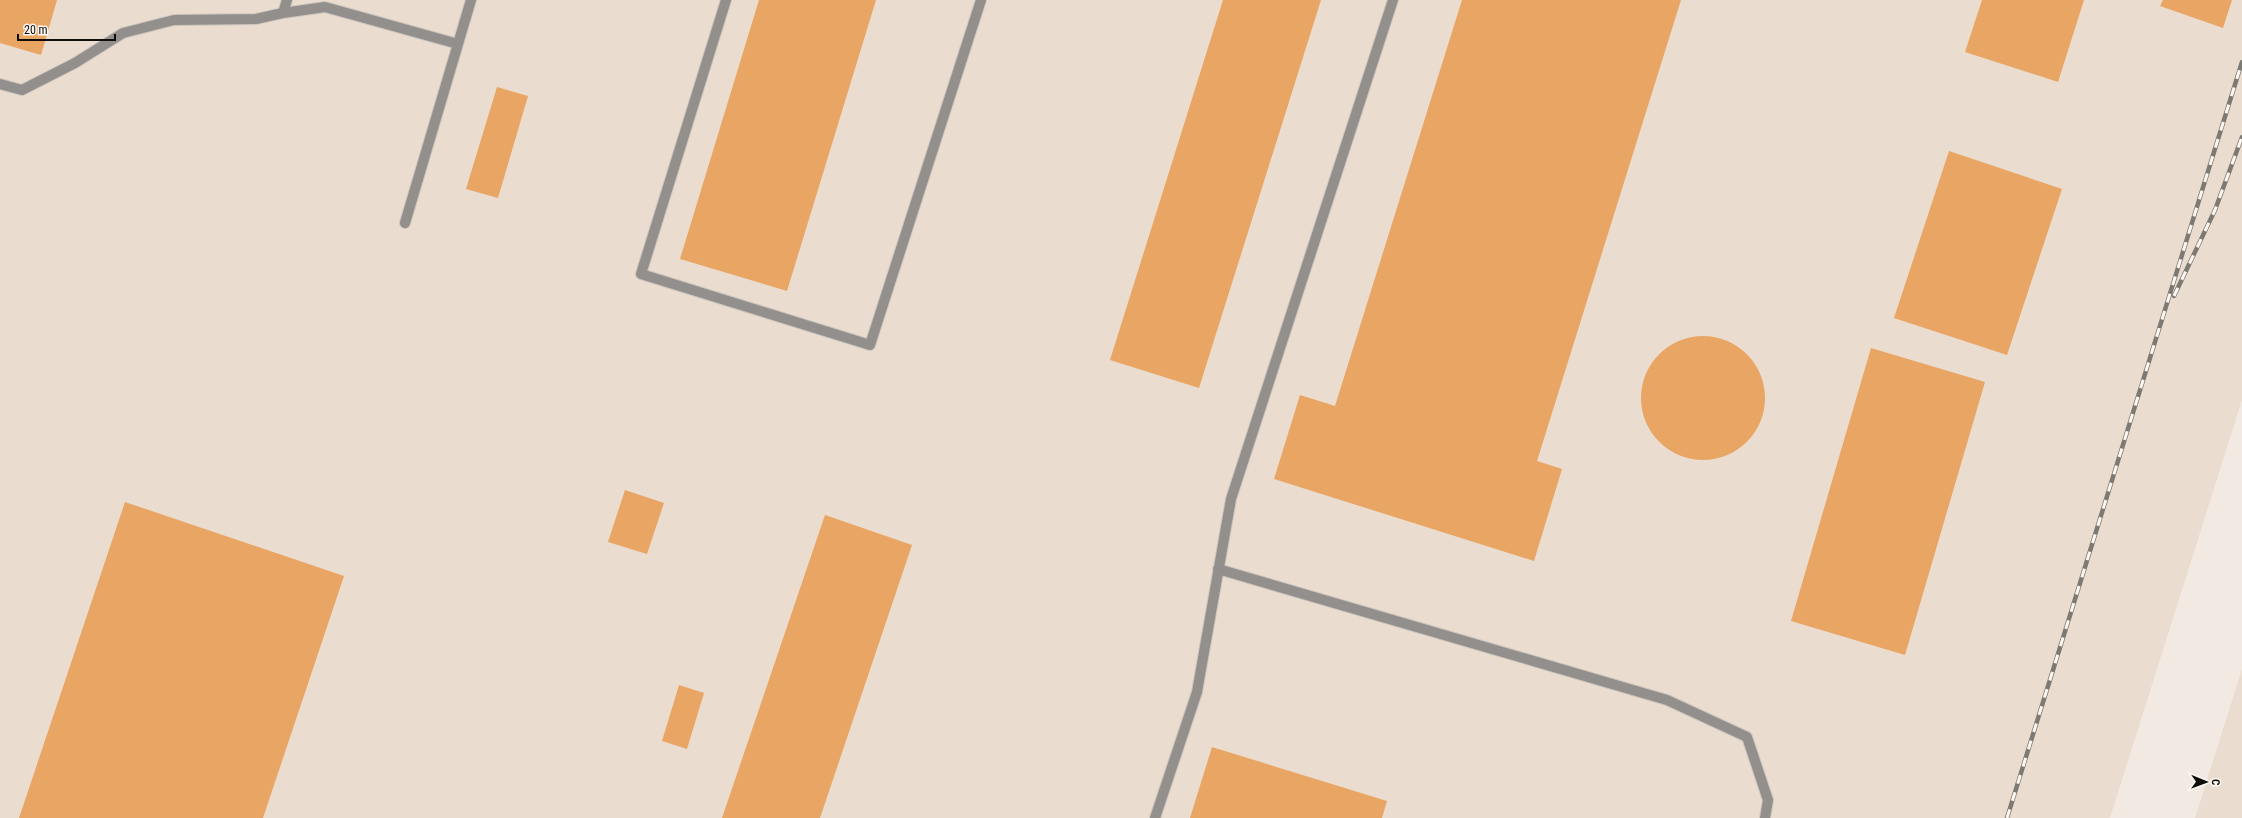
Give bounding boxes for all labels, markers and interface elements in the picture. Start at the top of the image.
scale bar [18,16,115,42]
text: 20 m [24,23,48,37]
north arrow [2186,762,2226,802]
text: С [2209,779,2222,785]

